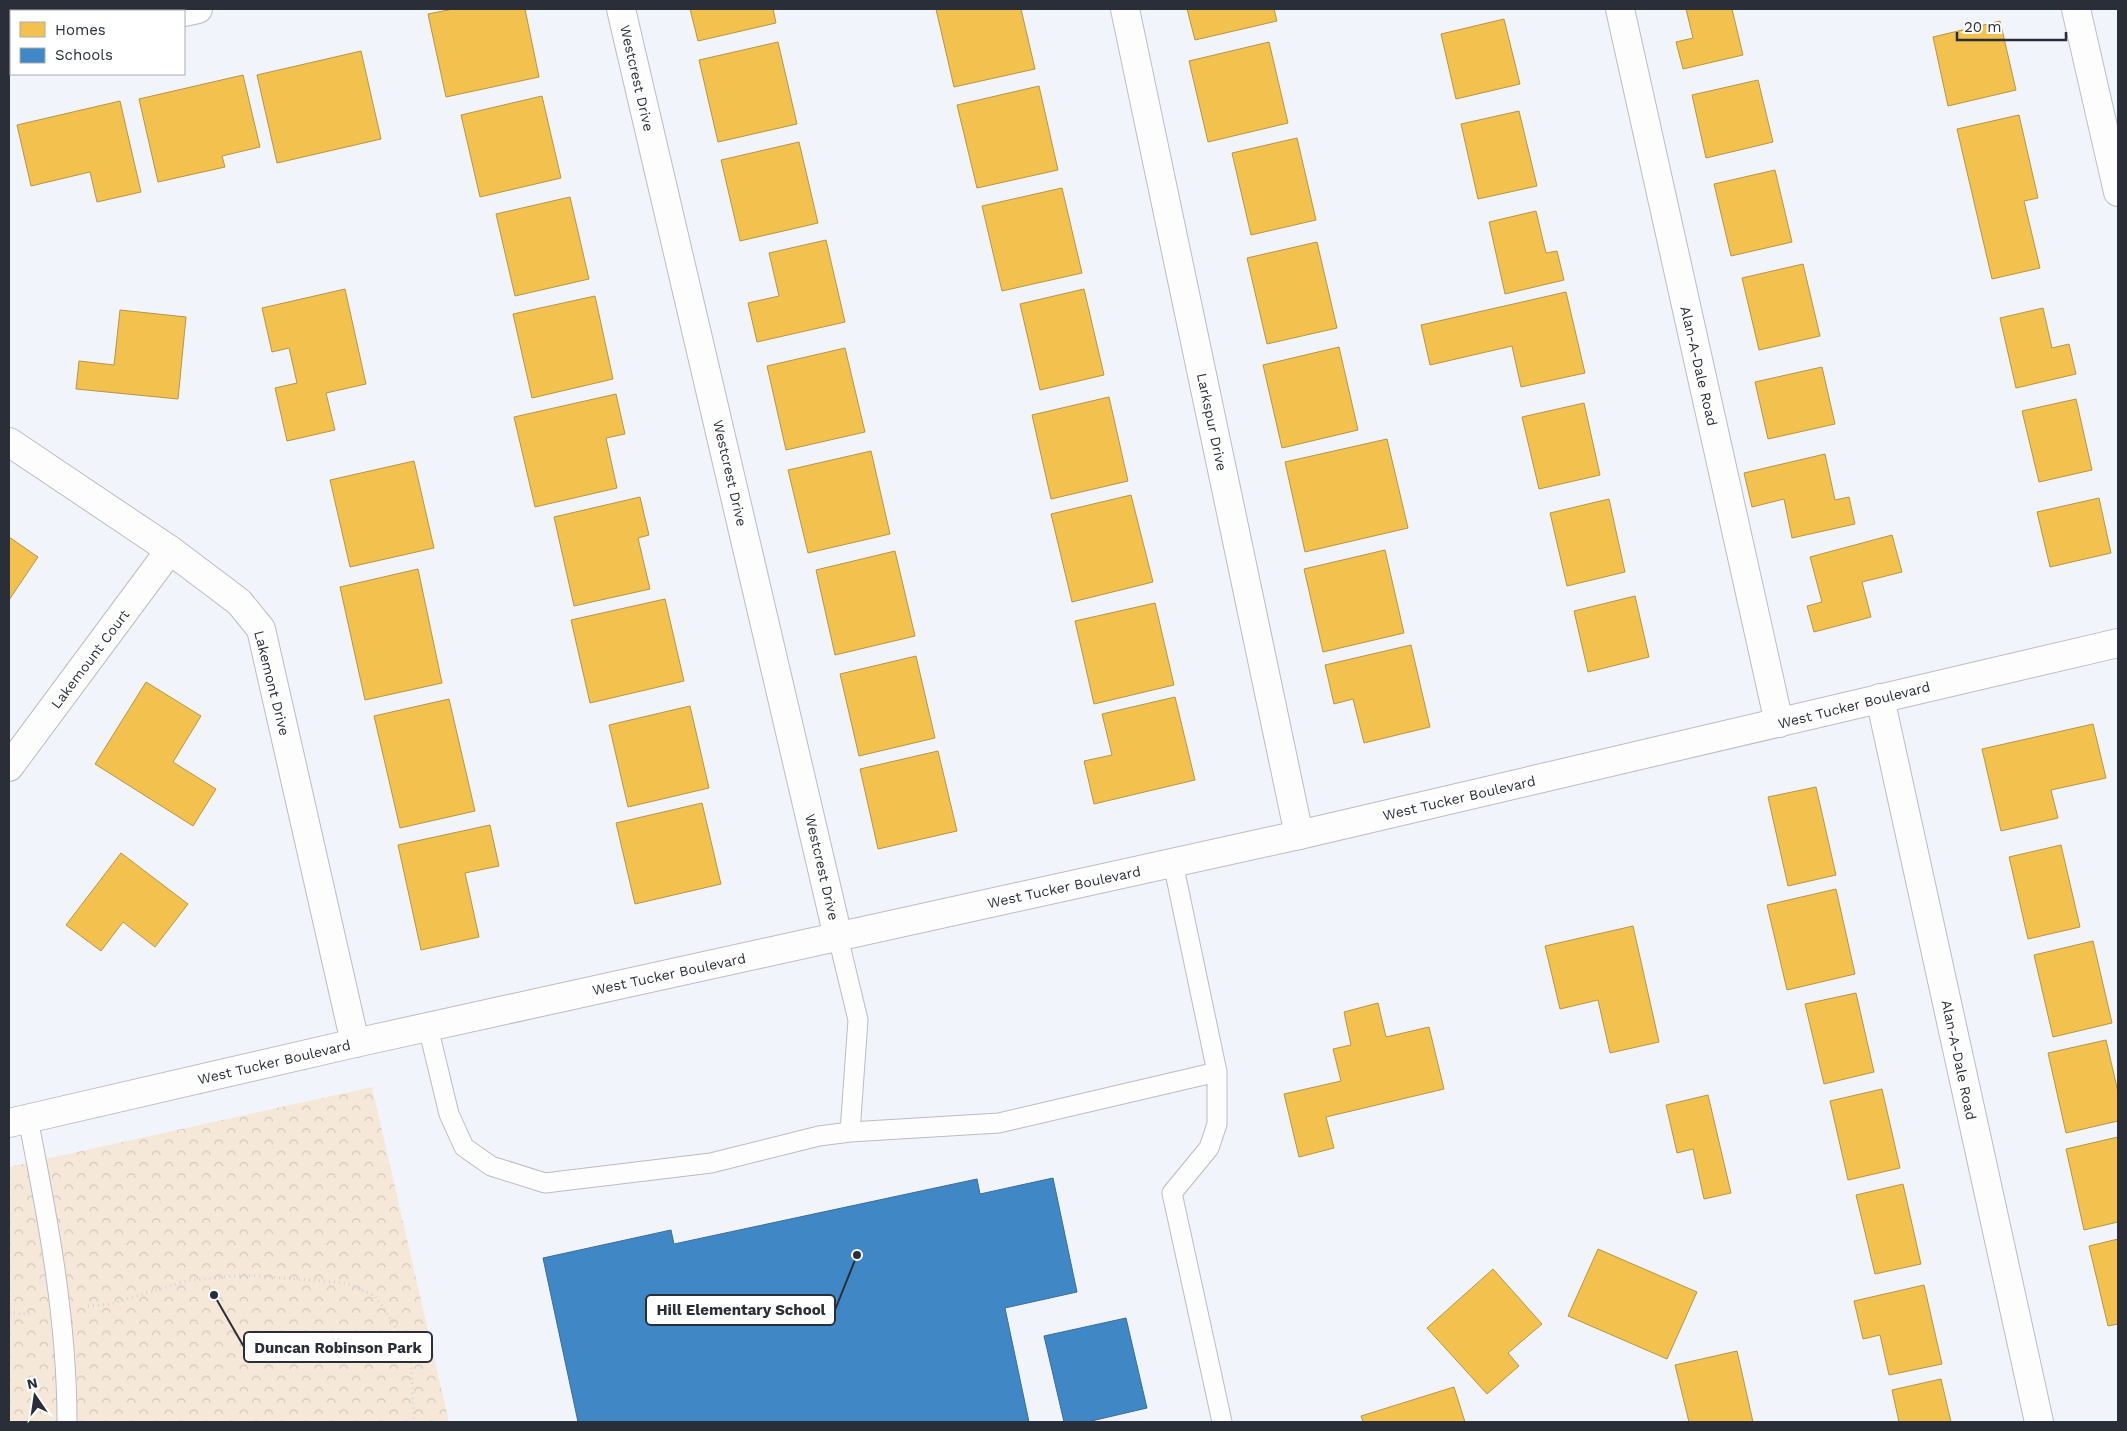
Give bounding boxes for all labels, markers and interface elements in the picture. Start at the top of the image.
legend [10,10,185,75]
scale bar [1957,10,2066,42]
text: 20 m [1964,18,2002,36]
text: Homes [55,21,106,39]
street label: Westcrest Drive [617,23,657,133]
text: Schools [55,46,113,64]
street label: Alan-A-Dale Road [1677,305,1721,427]
street label: Larkspur Drive [1194,372,1230,472]
street label: Westcrest Drive [710,418,750,528]
street label: Lakemount Court [48,606,132,712]
street label: Lakemont Drive [251,629,293,737]
street label: West Tucker Boulevard [1776,678,1932,732]
street label: West Tucker Boulevard [1381,773,1537,823]
street label: Westcrest Drive [802,812,842,922]
street label: West Tucker Boulevard [986,863,1142,911]
street label: West Tucker Boulevard [591,950,747,998]
street label: Alan-A-Dale Road [1938,998,1980,1122]
street label: West Tucker Boulevard [196,1037,352,1087]
callout: Hill Elementary School [646,1295,835,1325]
text: Hill Elementary School [656,1301,826,1319]
callout: Duncan Robinson Park [244,1332,432,1362]
text: Duncan Robinson Park [254,1339,422,1357]
north arrow [10,1371,60,1421]
text: N [25,1374,39,1392]

